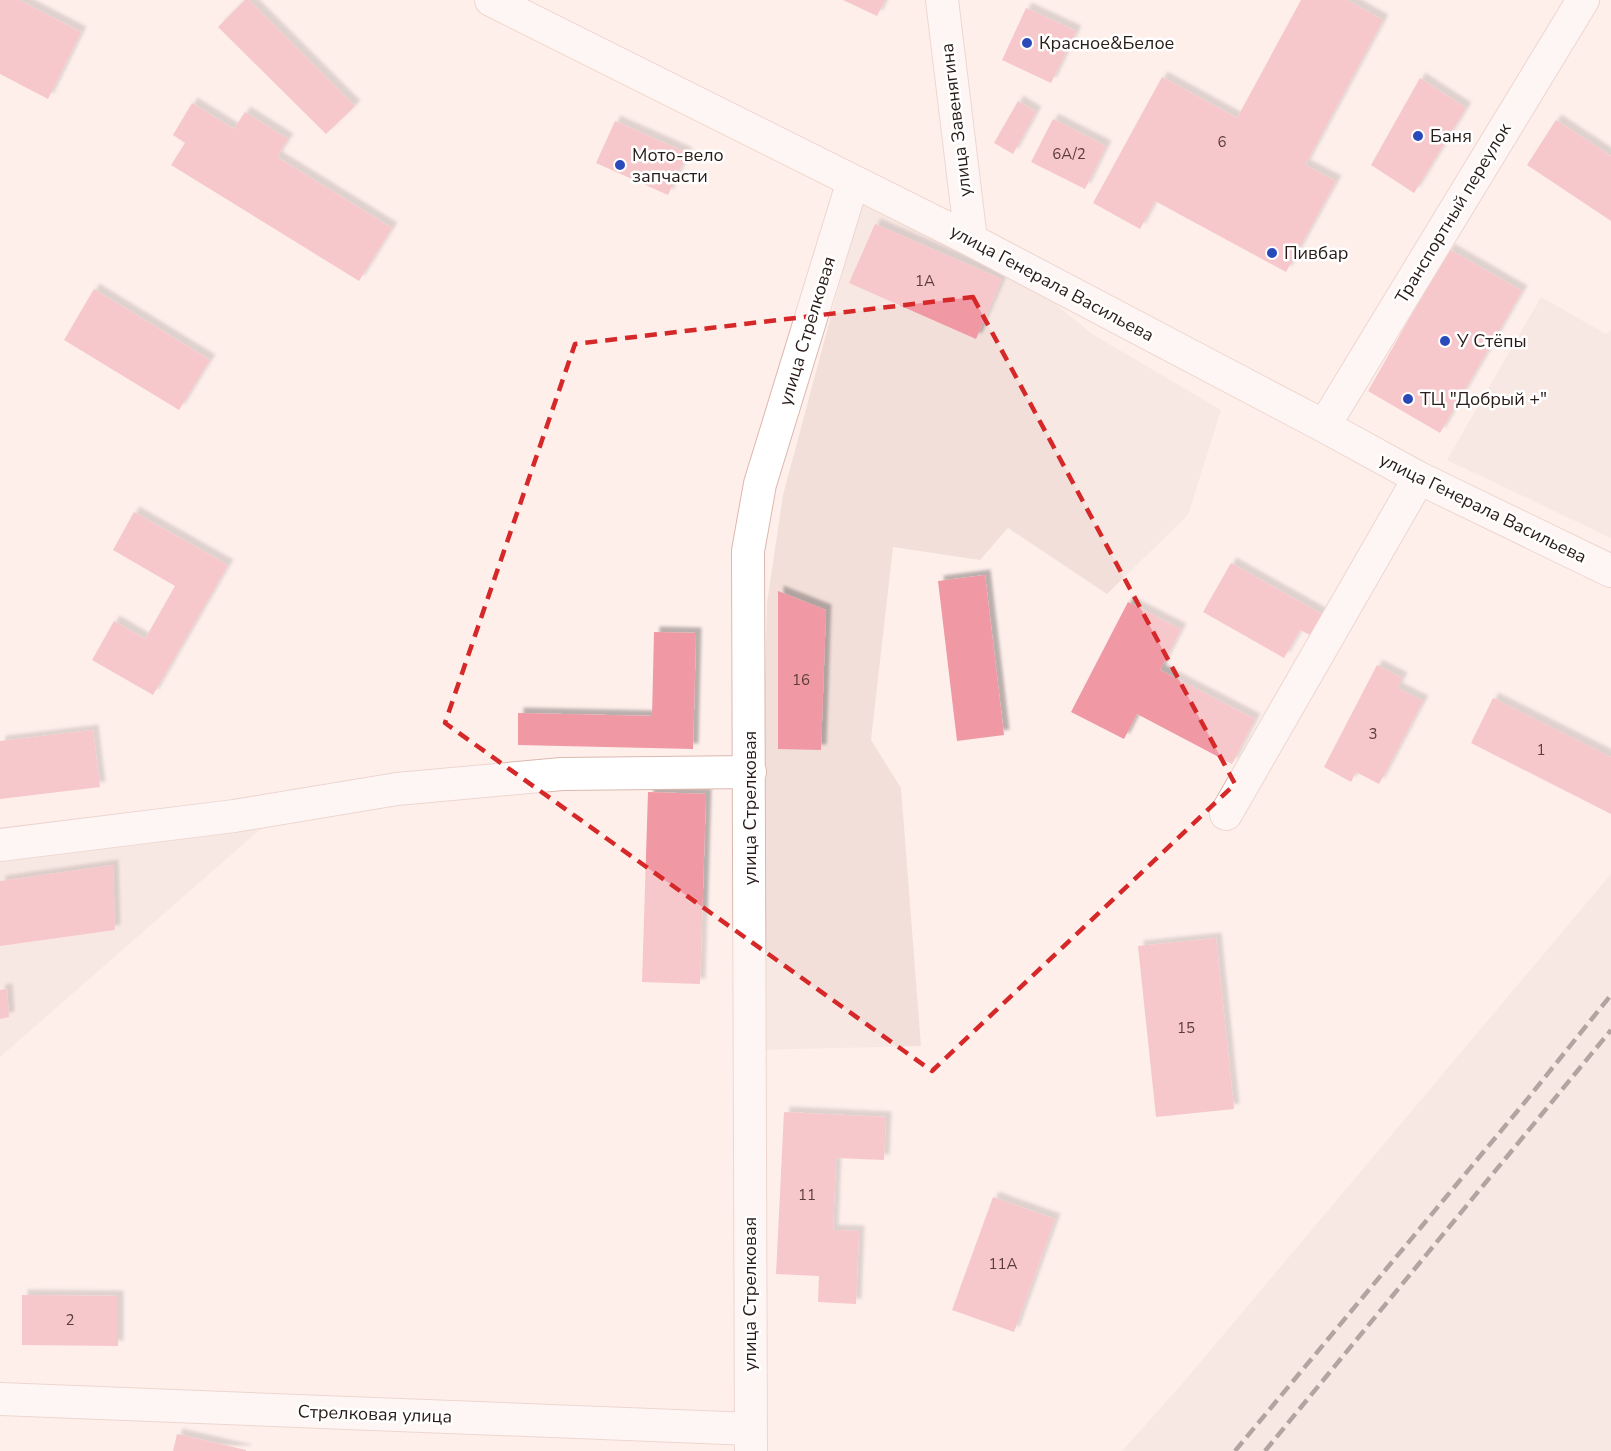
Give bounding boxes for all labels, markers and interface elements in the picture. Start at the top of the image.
place label: Красное&Белое [1039,31,1174,55]
marker: Красное&Белое [1020,36,1034,50]
street label: улица Завенягина [935,42,977,198]
street label: Транспортный переулок [1390,118,1517,308]
place label: Баня [1430,124,1472,148]
marker: Баня [1411,129,1425,143]
house number: 6 [1217,132,1227,152]
place label: Мото-вело запчасти [632,143,724,188]
house number: 6А/2 [1052,144,1086,164]
marker: Мото-вело запчасти [613,158,627,172]
street label: улица Генерала Васильева [946,219,1158,347]
place label: Пивбар [1284,241,1349,265]
marker: Пивбар [1265,246,1279,260]
street label: улица Стрелковая [773,254,841,408]
house number: 1А [915,271,935,291]
place label: У Стёпы [1456,329,1527,353]
marker: У Стёпы [1438,334,1452,348]
place label: ТЦ "Добрый +" [1420,387,1547,411]
marker: ТЦ "Добрый +" [1401,392,1415,406]
street label: улица Генерала Васильева [1375,447,1591,569]
house number: 16 [792,670,810,690]
house number: 3 [1368,724,1378,744]
street label: улица Стрелковая [738,731,762,885]
house number: 1 [1536,740,1546,760]
house number: 15 [1177,1018,1195,1038]
house number: 11 [798,1185,816,1205]
street label: улица Стрелковая [738,1217,762,1371]
house number: 11А [989,1254,1018,1274]
house number: 2 [65,1310,75,1330]
street label: Стрелковая улица [297,1399,453,1429]

